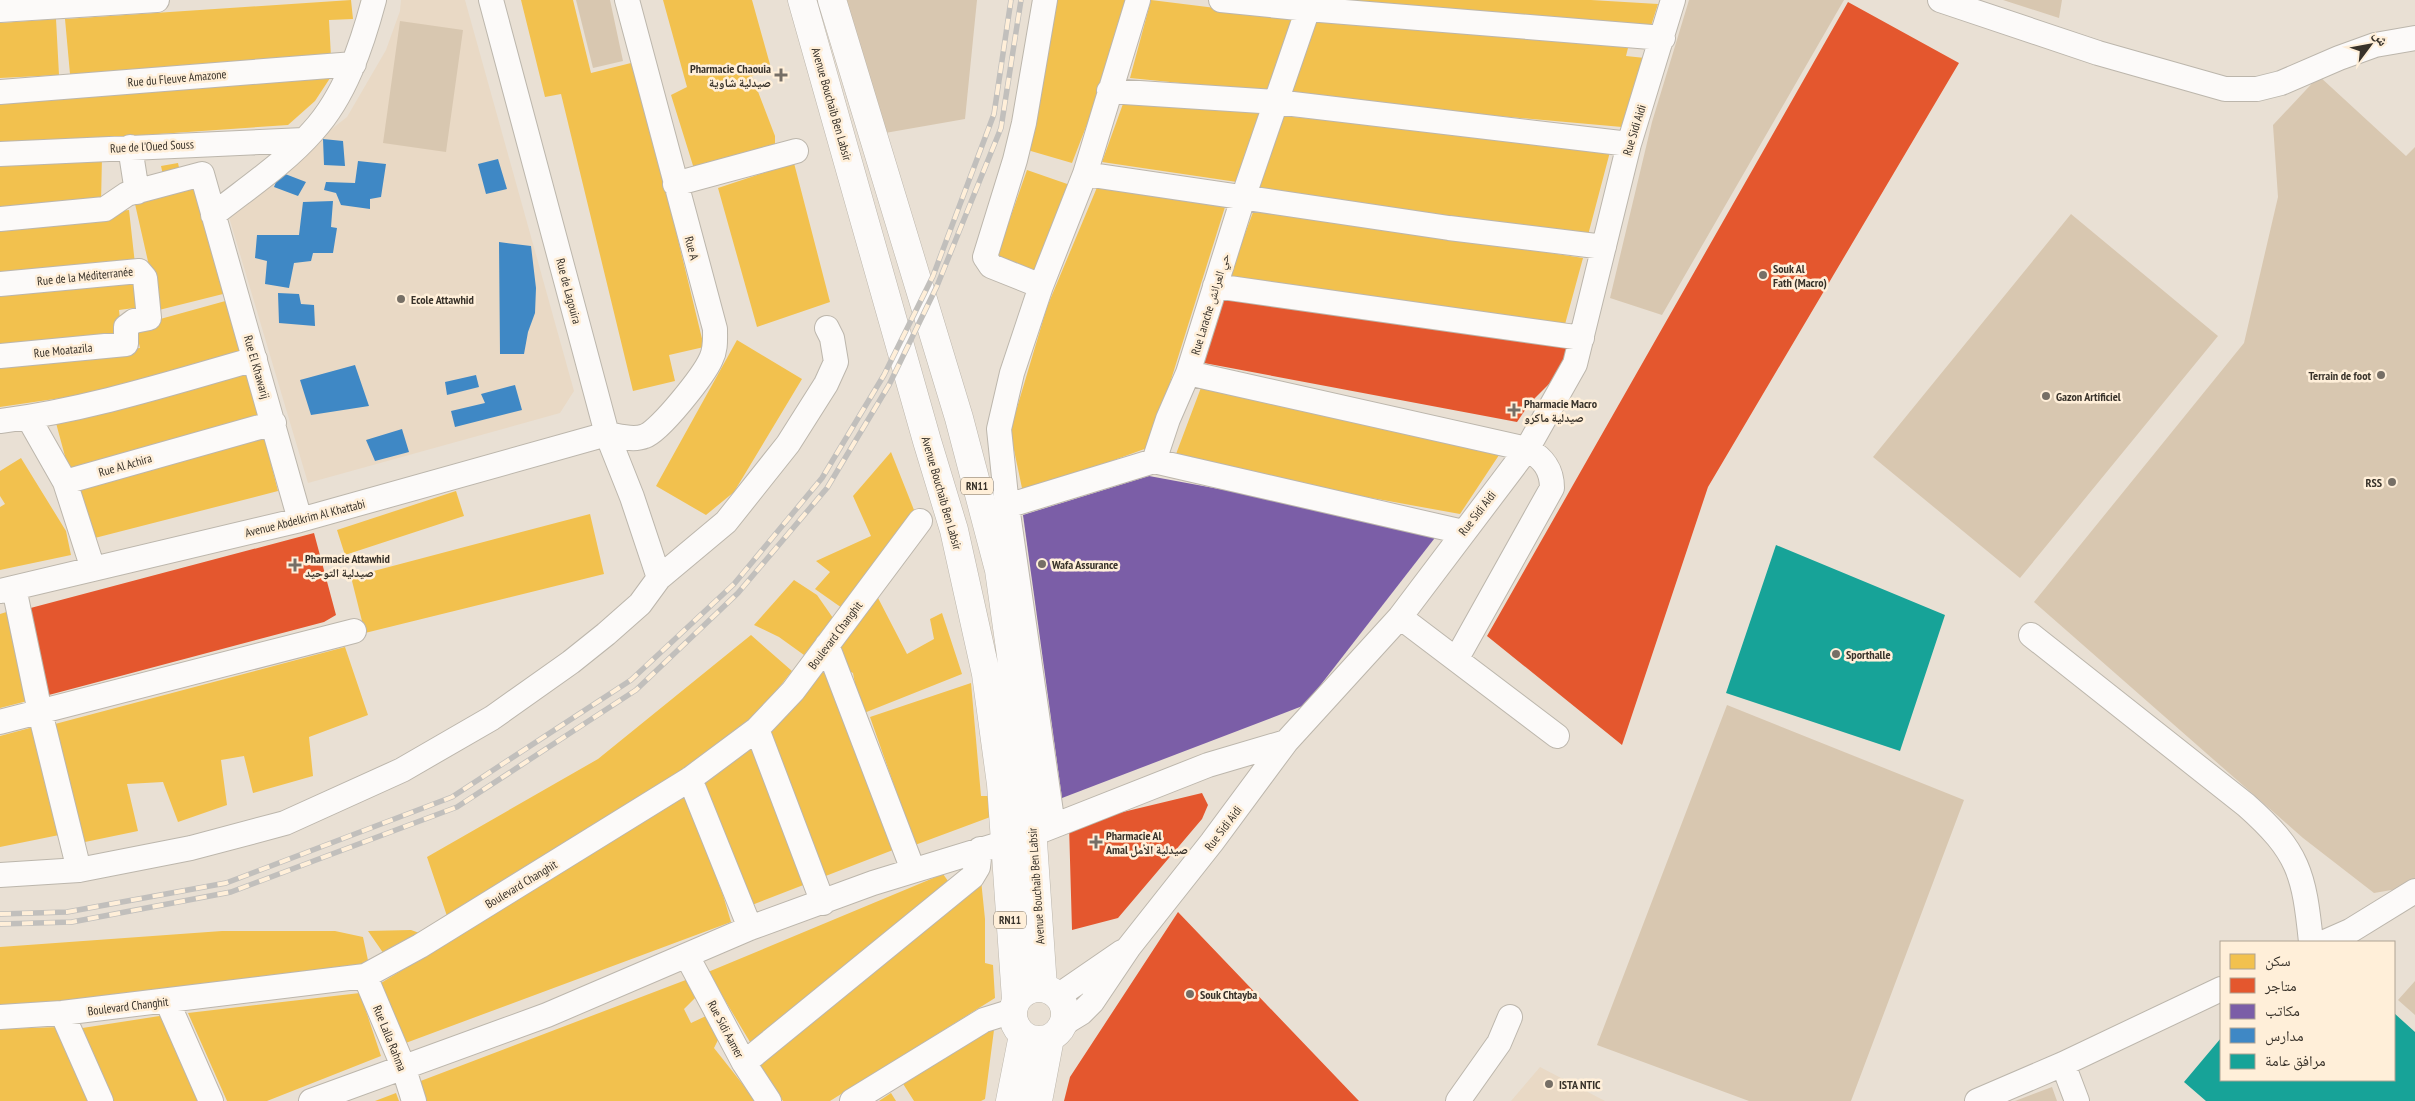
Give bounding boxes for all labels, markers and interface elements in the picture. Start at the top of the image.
north arrow [2345,20,2395,70]
text: ش [2369,27,2393,49]
street label: Avenue Bouchaib Ben Labsir [809,46,856,163]
place label: Pharmacie Chaouia صيدلية شاوية [690,61,771,90]
street label: Rue du Fleuve Amazone [127,66,227,90]
marker: Pharmacie Chaouia صيدلية شاوية [775,69,787,81]
street label: Rue Sidi Aidi [1619,103,1649,157]
street label: Rue de l'Oued Souss [110,136,194,156]
street label: Rue A [682,235,702,262]
street label: Rue Larache حي العرائش [1187,251,1236,357]
street label: Rue de Lagouira [553,257,585,326]
place label: Souk Al Fath (Macro) [1773,261,1827,290]
street label: Rue de la Méditerranée [36,264,134,288]
marker: Souk Al Fath (Macro) [1757,269,1769,281]
place label: Ecole Attawhid [411,292,474,307]
marker: Ecole Attawhid [395,293,407,305]
street label: Rue El Khawarij [241,334,273,400]
street label: Rue Moatazila [33,339,93,361]
place label: Terrain de foot [2309,368,2371,383]
marker: Terrain de foot [2375,369,2387,381]
place label: Gazon Artificiel [2056,389,2121,404]
marker: Gazon Artificiel [2040,390,2052,402]
place label: Pharmacie Macro صيدلية ماكرو [1524,396,1598,425]
marker: Pharmacie Macro صيدلية ماكرو [1508,404,1520,416]
street label: Avenue Bouchaib Ben Labsir [919,435,966,552]
street label: Rue Al Achira [97,450,154,480]
place label: RSS [2365,475,2382,490]
marker: RSS [2386,476,2398,488]
road number: RN11 [961,478,993,494]
street label: Rue Sidi Aidi [1455,488,1499,538]
street label: Avenue Abdelkrim Al Khattabi [243,496,367,540]
place label: Pharmacie Attawhid صيدلية التوحيد [305,551,390,580]
place label: Wafa Assurance [1051,557,1118,572]
marker: Wafa Assurance [1036,558,1048,570]
marker: Pharmacie Attawhid صيدلية التوحيد [289,559,301,571]
street label: Boulevard Changhit [805,597,866,672]
place label: Sporthalle [1846,647,1891,662]
marker: Sporthalle [1830,648,1842,660]
street label: Rue Sidi Aidi [1201,803,1245,853]
street label: Avenue Bouchaib Ben Labsir [1024,826,1048,945]
place label: Pharmacie Al Amal صيدلية الأمل [1105,828,1188,858]
marker: Pharmacie Al Amal صيدلية الأمل [1090,836,1102,848]
street label: Boulevard Changhit [482,856,560,911]
road number: RN11 [994,912,1026,928]
legend [2220,941,2395,1081]
text: سكن [2265,951,2291,971]
text: متاجر [2264,976,2297,995]
place label: Souk Chtayba [1200,987,1257,1002]
marker: Souk Chtayba [1184,988,1196,1000]
street label: Boulevard Changhit [87,994,170,1018]
street label: Rue Sidi Aamer [705,998,748,1061]
text: مكاتب [2265,1001,2300,1020]
street label: Rue Lalla Rahma [370,1003,410,1073]
text: مدارس [2265,1026,2304,1046]
text: مرافق عامة [2265,1051,2326,1071]
place label: ISTA NTIC [1559,1077,1601,1092]
marker: ISTA NTIC [1543,1078,1555,1090]

